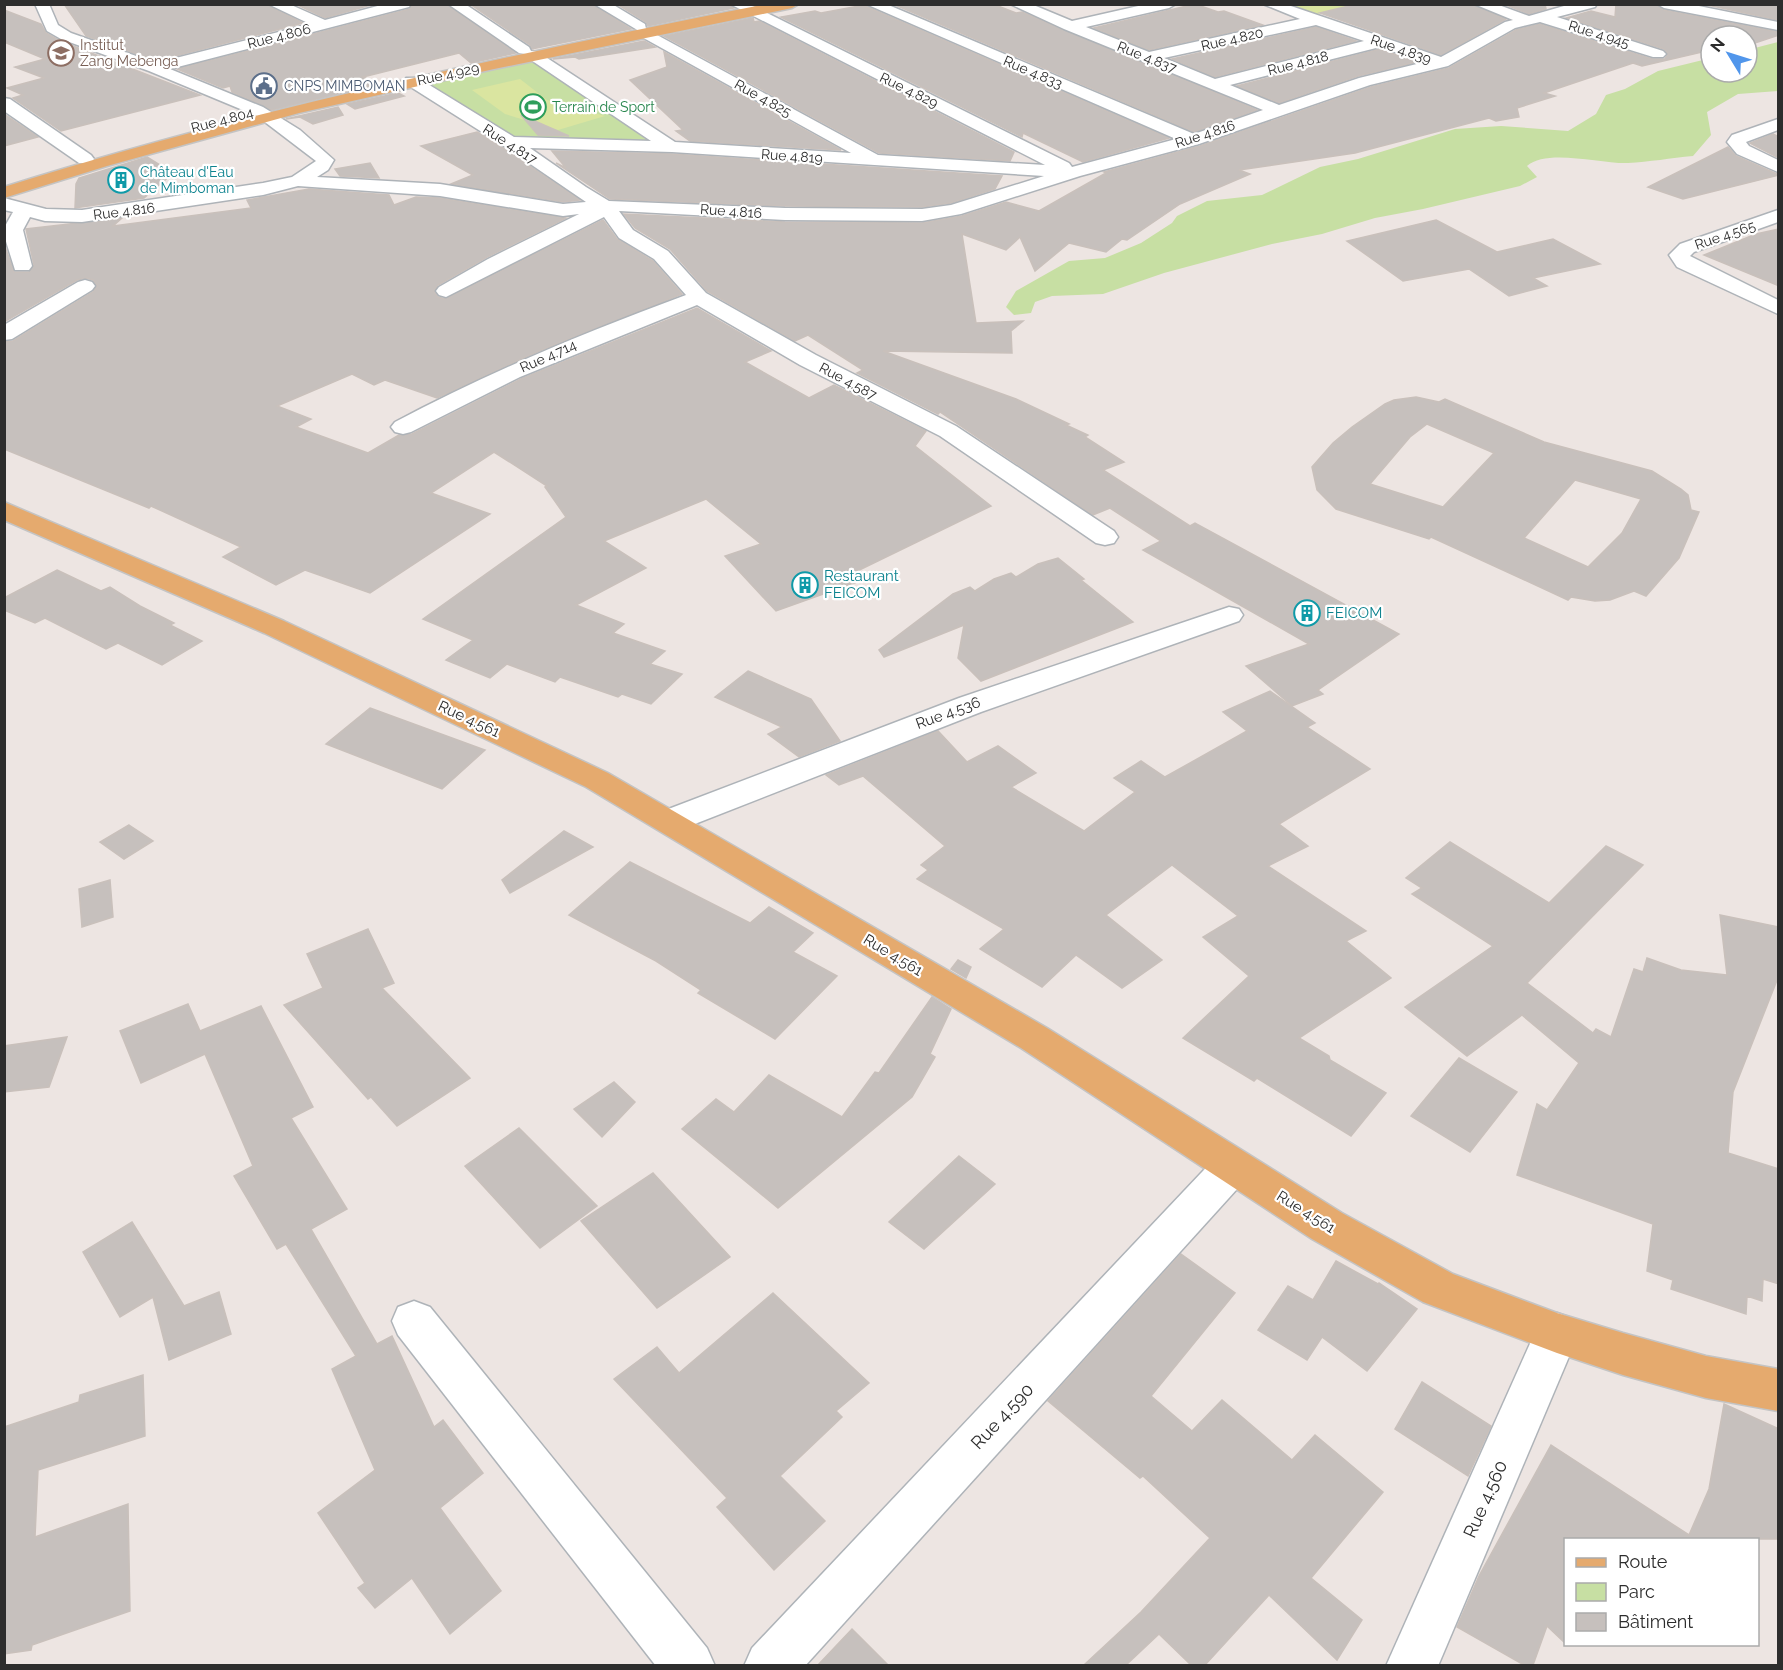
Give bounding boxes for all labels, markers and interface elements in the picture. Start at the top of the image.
street label: Rue 4.945 [1567,17,1632,51]
street label: Rue 4.806 [246,20,312,52]
street label: Rue 4.820 [1199,24,1265,54]
north arrow [1699,24,1759,84]
street label: Rue 4.839 [1368,31,1434,67]
text: N [1706,34,1729,56]
place label: Institut Zang Mebenga [80,37,179,69]
school or university icon: Institut Zang Mebenga [46,38,76,68]
street label: Rue 4.837 [1115,38,1179,76]
street label: Rue 4.818 [1266,48,1330,78]
street label: Rue 4.833 [1001,52,1065,92]
street label: Rue 4.929 [415,60,481,88]
street label: Rue 4.829 [877,69,941,111]
public building icon: CNPS MIMBOMAN [249,71,279,101]
street label: Rue 4.825 [732,76,795,120]
place label: CNPS MIMBOMAN [284,78,406,94]
sports icon: Terrain de Sport [518,92,548,122]
place label: Terrain de Sport [552,99,655,115]
street label: Rue 4.804 [189,104,255,136]
street label: Rue 4.816 [1173,117,1237,151]
street label: Rue 4.817 [480,121,540,168]
street label: Rue 4.819 [761,146,823,166]
place label: Château d'Eau de Mimboman [140,164,234,196]
building icon: Château d'Eau de Mimboman [106,165,136,195]
street label: Rue 4.816 [92,199,156,223]
street label: Rue 4.816 [699,201,763,221]
street label: Rue 4.565 [1693,217,1758,253]
street label: Rue 4.714 [517,336,579,376]
street label: Rue 4.587 [816,359,880,403]
place label: Restaurant FEICOM [824,567,899,602]
building icon: Restaurant FEICOM [790,570,820,600]
building icon: FEICOM [1292,598,1322,628]
place label: FEICOM [1326,604,1382,622]
street label: Rue 4.536 [913,693,983,733]
street label: Rue 4.561 [435,697,503,741]
street label: Rue 4.561 [860,930,926,980]
street label: Rue 4.561 [1273,1187,1339,1237]
street label: Rue 4.590 [966,1379,1038,1453]
street label: Rue 4.560 [1459,1457,1511,1541]
legend [1564,1538,1759,1646]
text: Route [1618,1551,1668,1572]
text: Parc [1618,1581,1655,1602]
text: Bâtiment [1618,1611,1693,1632]

